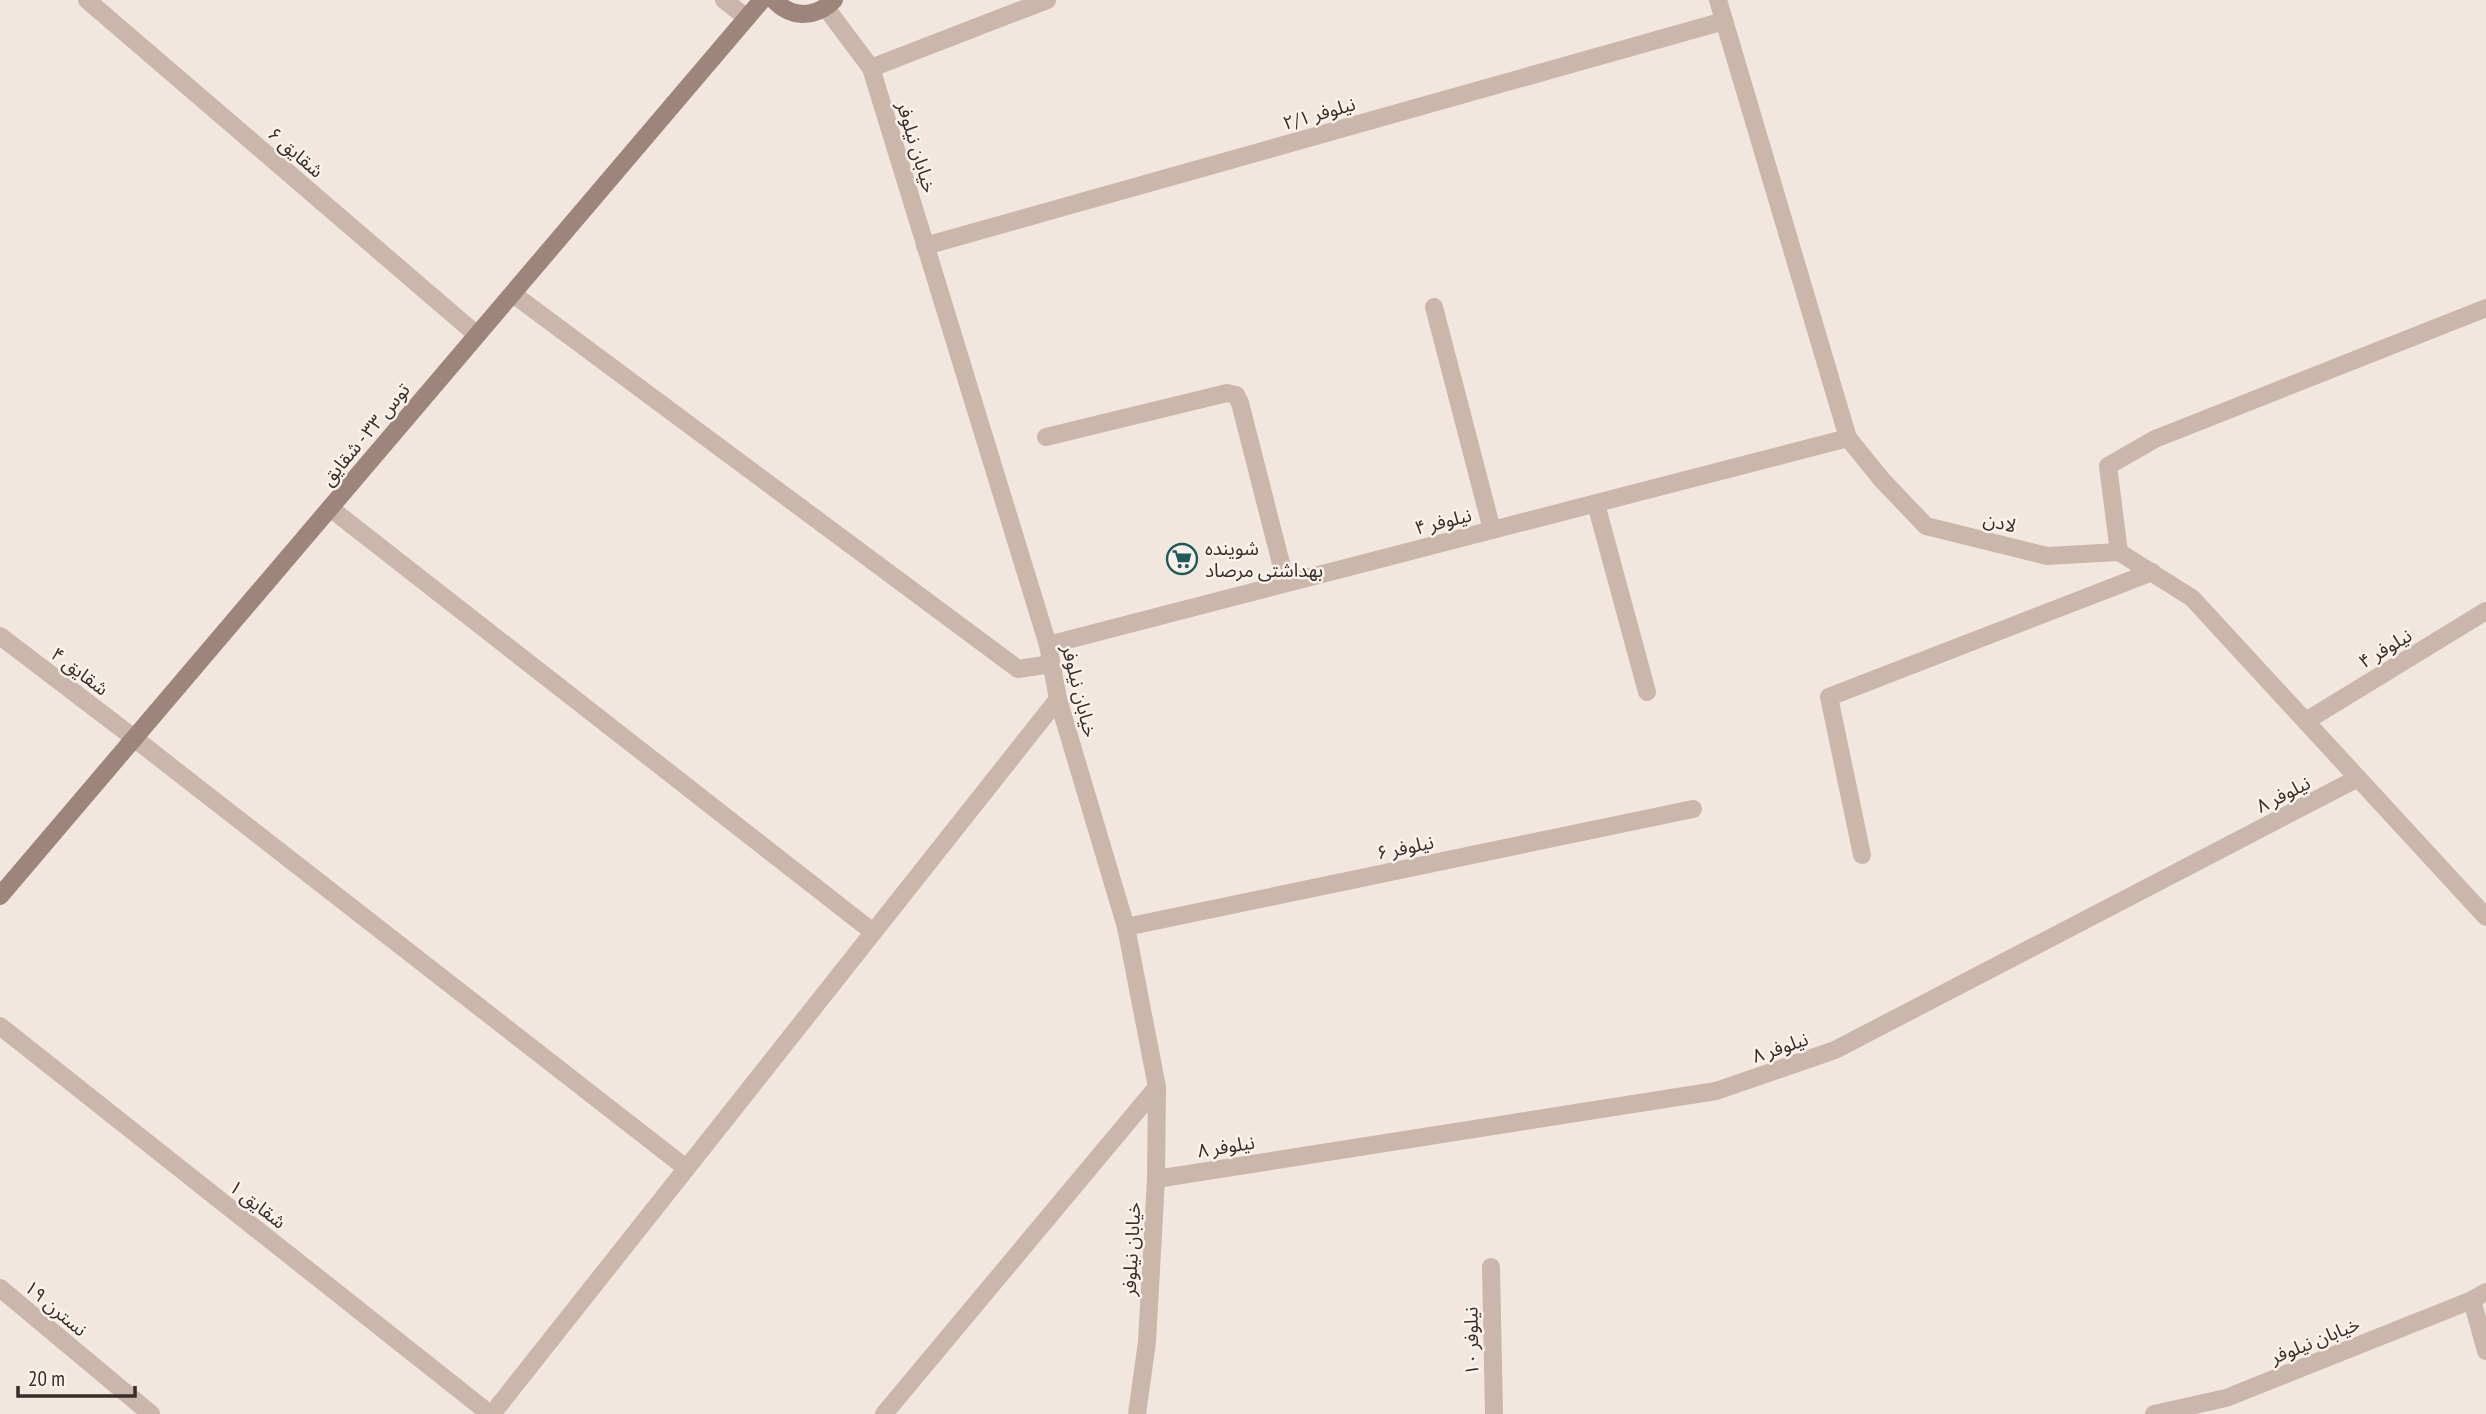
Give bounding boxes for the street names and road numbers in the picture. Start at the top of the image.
street label: نیلوفر ۲/۱ [1280,91,1358,135]
street label: خیابان نیلوفر [891,97,942,196]
street label: شقایق ۶ [263,121,329,183]
street label: توس ۳۳ - شقایق [315,378,415,490]
street label: نیلوفر ۴ [1412,502,1474,540]
street label: لادن [1981,506,2019,538]
street label: نیلوفر ۴ [2354,623,2416,673]
street label: خیابان نیلوفر [1057,641,1103,740]
street label: شقایق ۴ [47,642,113,700]
street label: نیلوفر ۸ [2252,770,2314,818]
street label: نیلوفر ۶ [1374,829,1436,865]
street label: نیلوفر ۸ [1749,1026,1811,1068]
street label: نیلوفر ۸ [1196,1130,1256,1162]
street label: شقایق ۱ [225,1174,291,1234]
street label: خیابان نیلوفر [1116,1201,1145,1298]
street label: نسترن ۱۹ [20,1275,92,1341]
street label: نیلوفر ۱۰ [1458,1306,1484,1376]
street label: خیابان نیلوفر [2266,1311,2363,1369]

